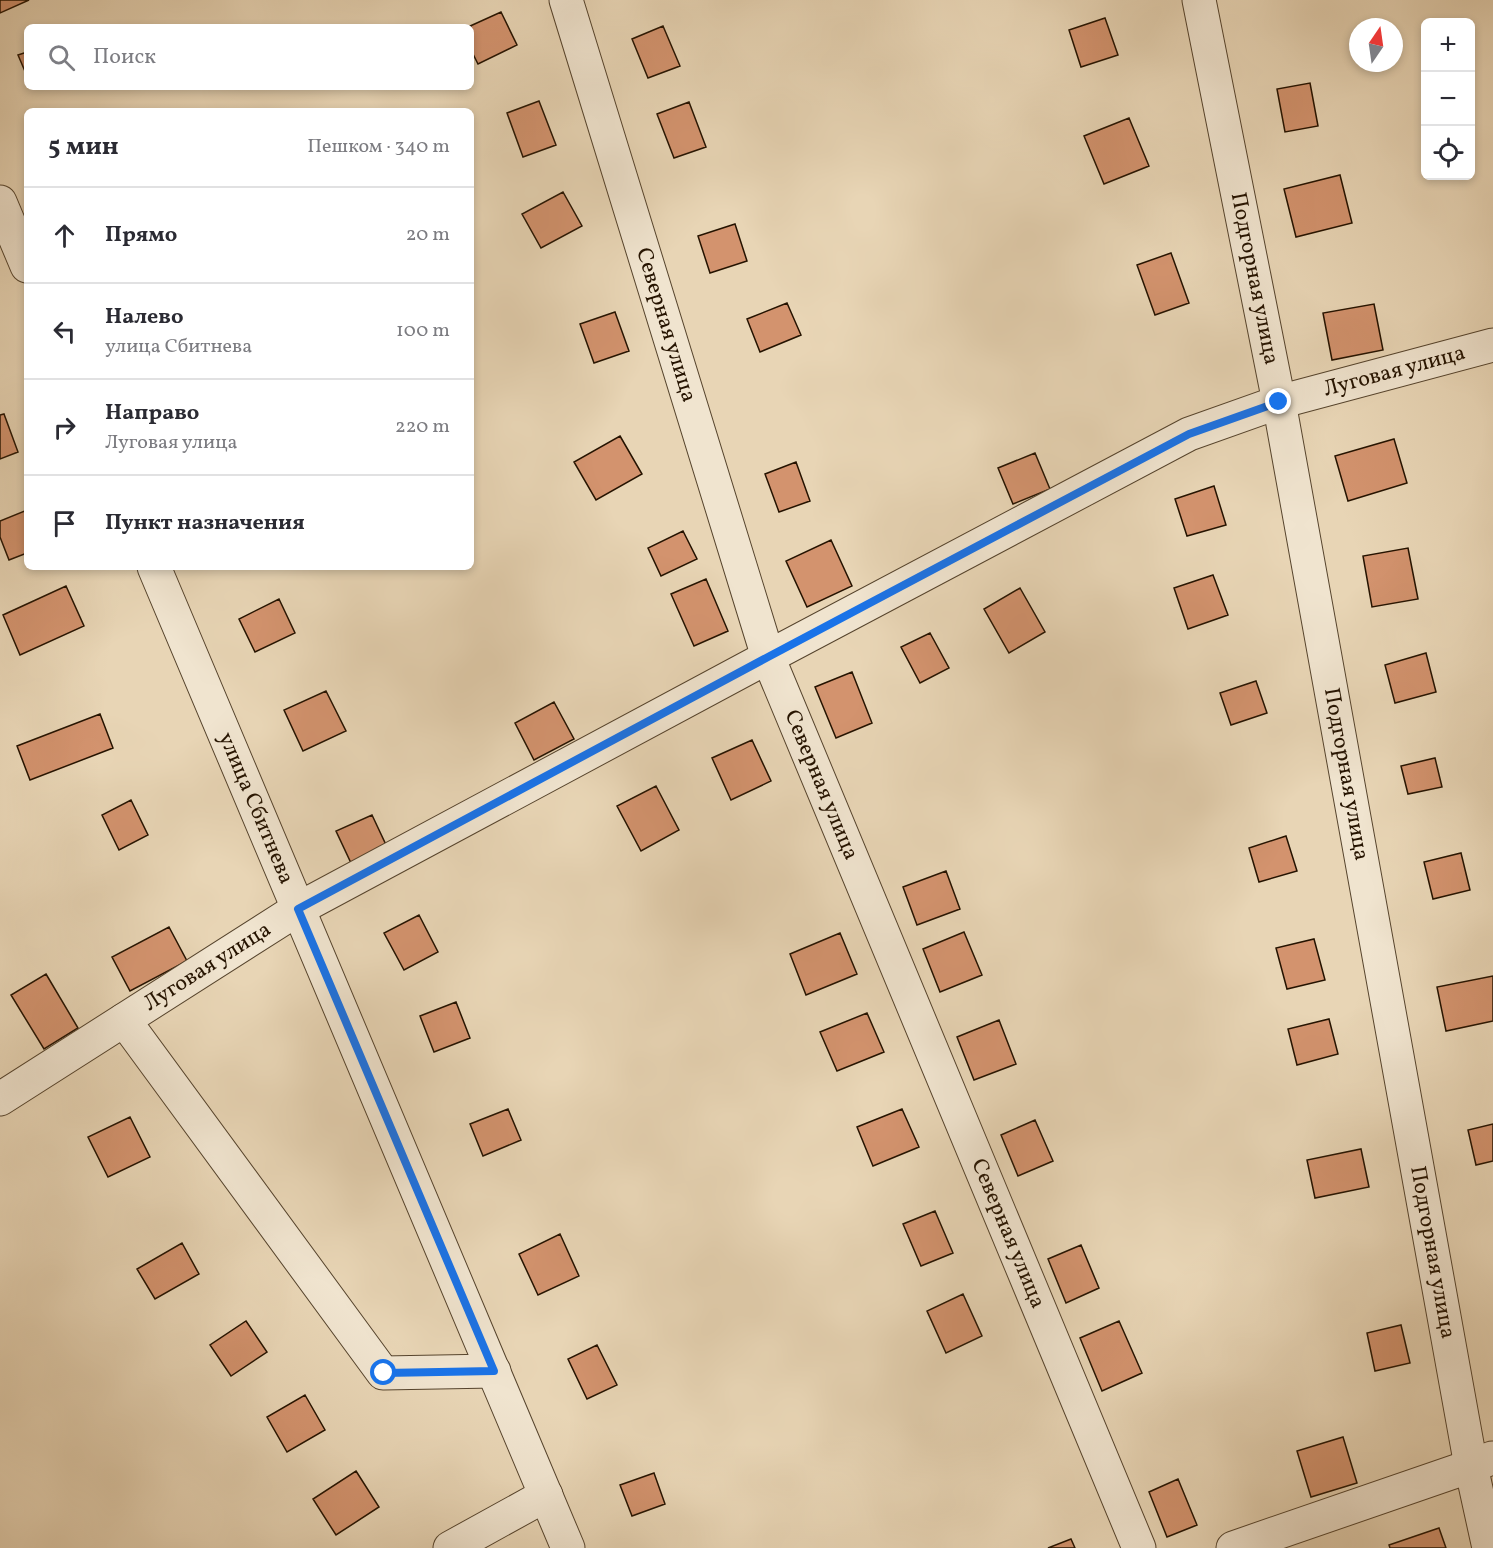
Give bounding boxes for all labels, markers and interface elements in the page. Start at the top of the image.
north arrow [1349,18,1403,72]
map controls [1421,18,1475,180]
button: + [1421,18,1475,72]
search box [24,24,474,90]
icon: search [45,41,78,74]
text: Поиск [93,42,156,73]
button: − [1421,72,1475,126]
button: locate [1421,126,1475,180]
text: 5 мин [48,129,119,165]
text: Пешком · 340 m [307,133,450,161]
street label: Подгорная улица [1222,190,1287,367]
icon: ahead [48,219,81,252]
text: Прямо [105,220,177,251]
text: 20 m [406,221,450,249]
street label: Северная улица [628,244,704,406]
text: Налево [105,302,184,333]
icon: left [48,315,81,348]
text: 100 m [396,317,450,345]
text: улица Сбитнева [105,333,252,361]
street label: Луговая улица [1320,338,1469,405]
route end [1265,388,1291,414]
text: Направо [105,398,199,429]
icon: right [48,411,81,444]
text: 220 m [395,413,450,441]
text: Луговая улица [105,429,238,457]
icon: arrive [48,507,81,540]
text: Пункт назначения [105,508,305,539]
street label: Подгорная улица [1315,685,1377,863]
street label: Северная улица [776,705,866,865]
street label: улица Сбитнева [210,728,302,889]
street label: Луговая улица [138,914,277,1019]
street label: Северная улица [963,1154,1053,1313]
street label: Подгорная улица [1402,1163,1463,1341]
route start [370,1359,396,1385]

